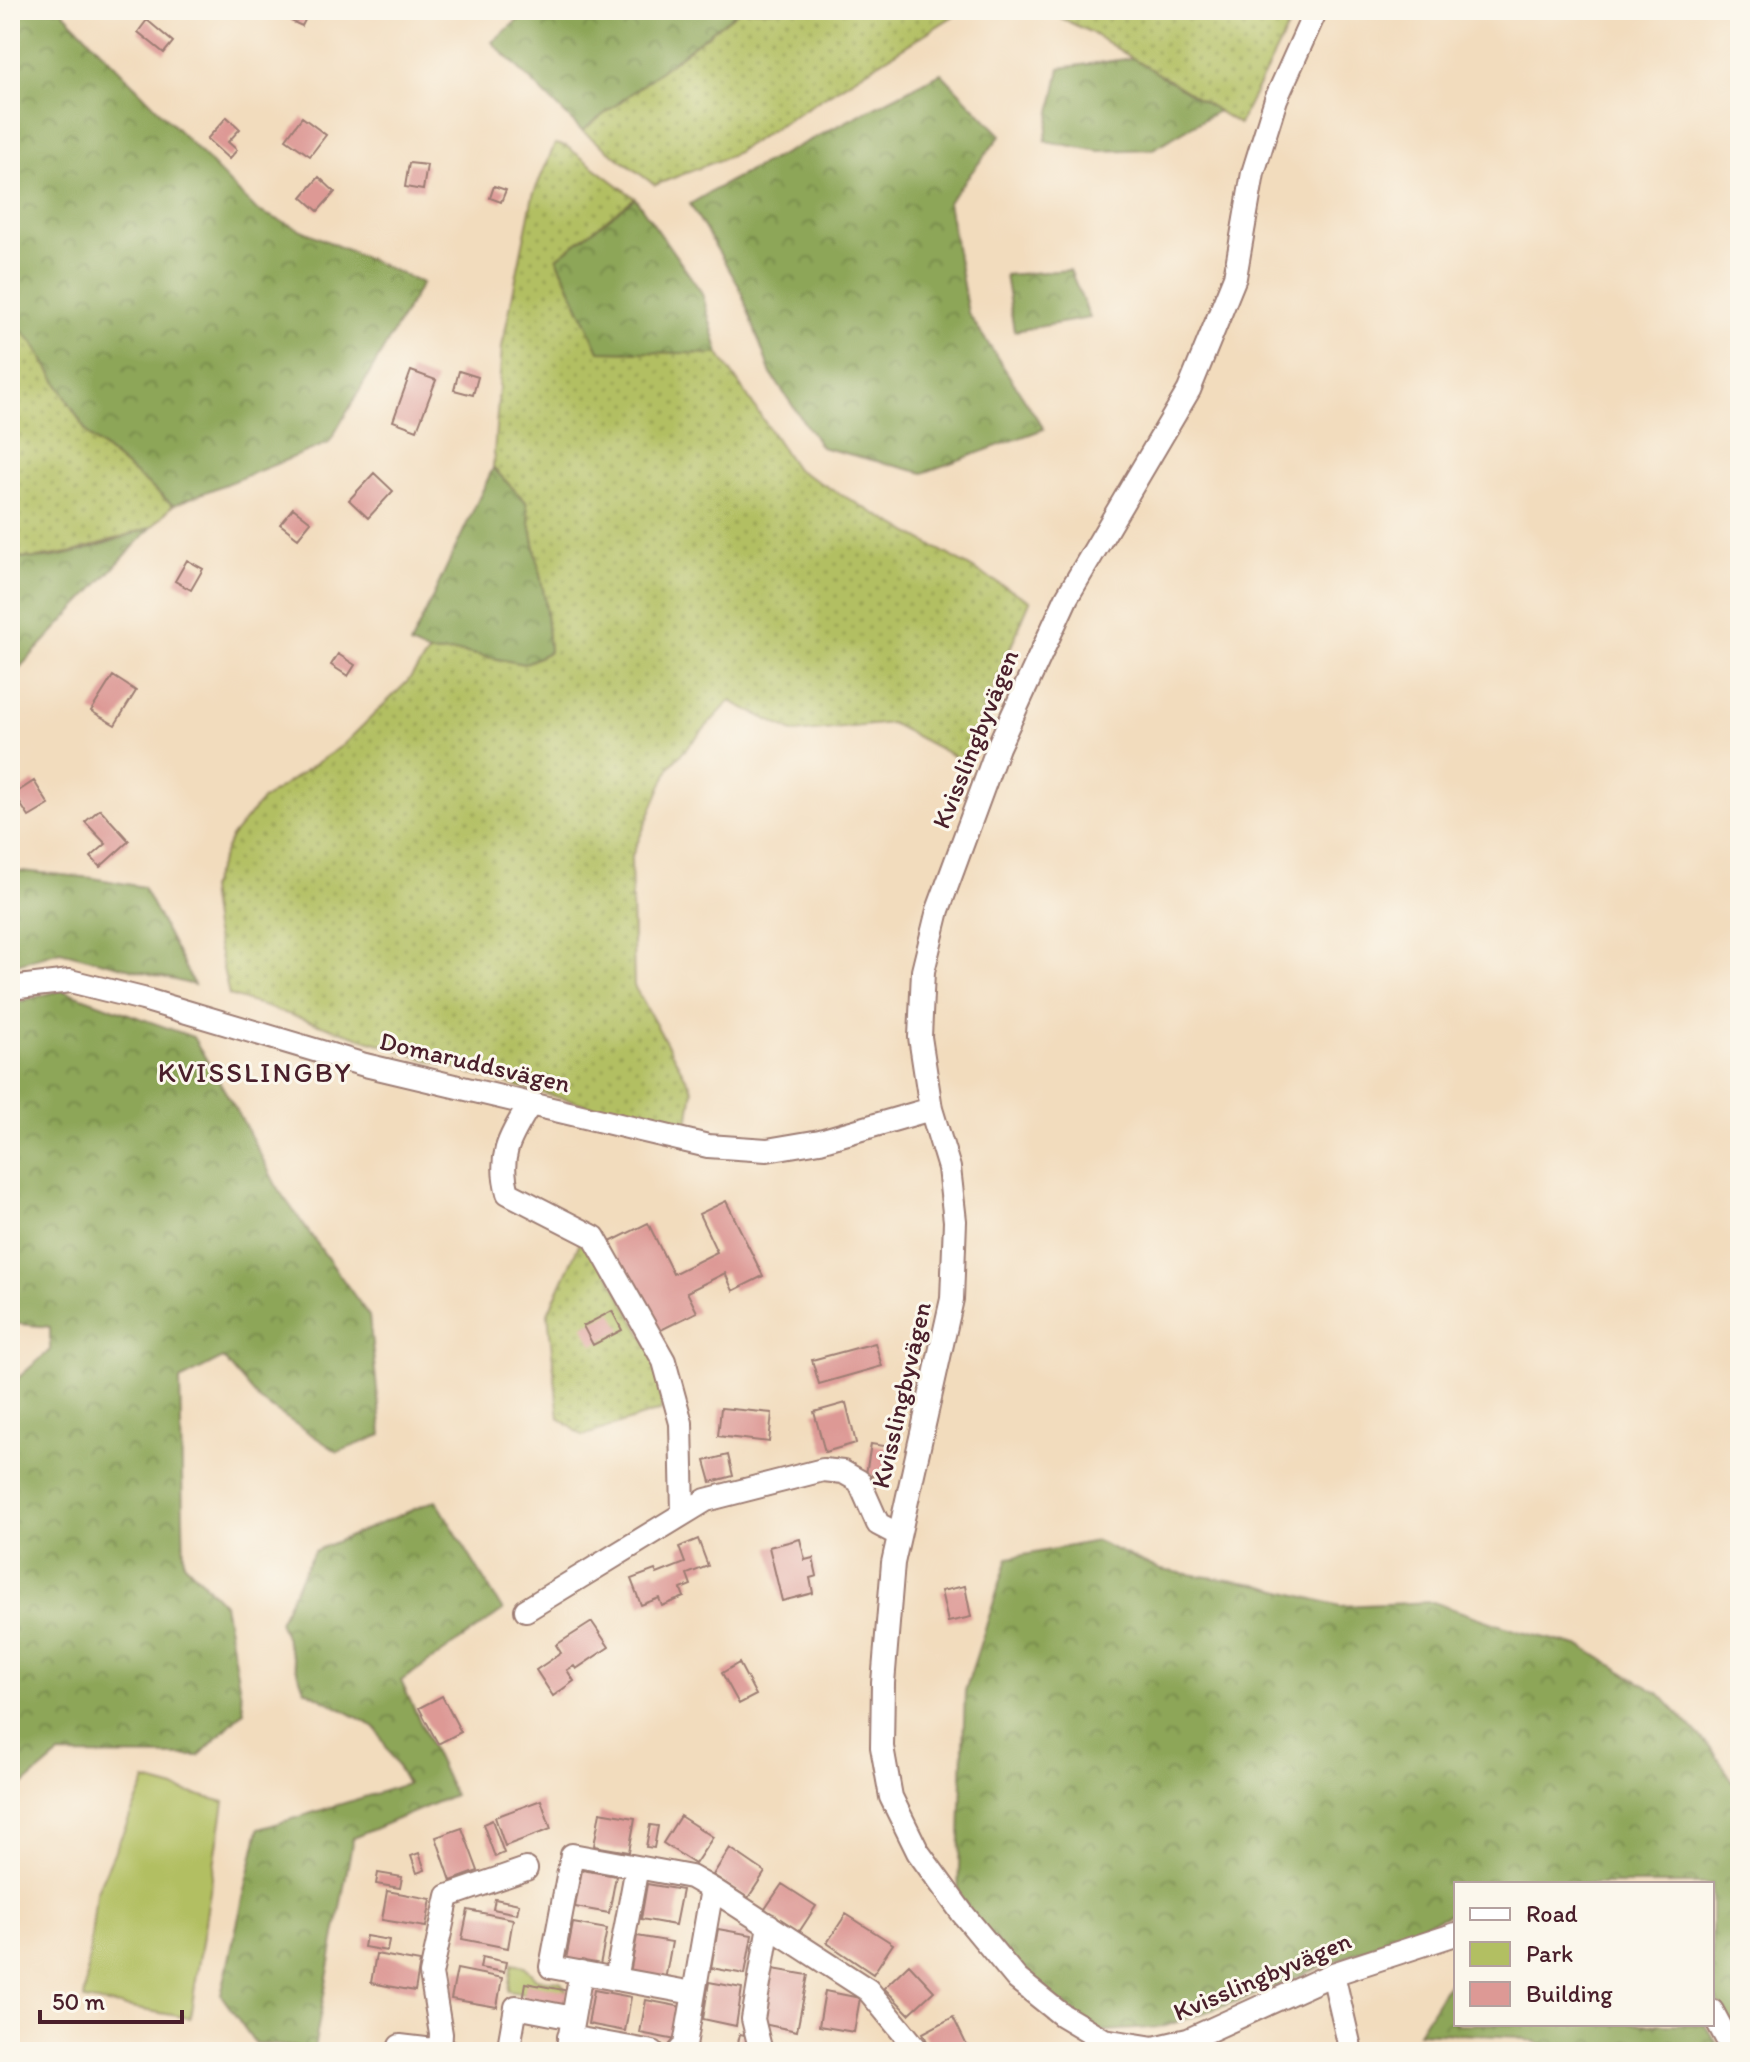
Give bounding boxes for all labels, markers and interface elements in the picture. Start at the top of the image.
street label: Kvisslingbyvägen [925,645,1026,833]
street label: Domaruddsvägen [377,1025,574,1100]
district label: KVISSLINGBY [158,1055,352,1089]
street label: Kvisslingbyvägen [864,1299,938,1491]
legend [1454,1882,1714,2026]
text: Road [1526,1899,1578,1928]
street label: Kvisslingbyvägen [1168,1924,1356,2028]
text: Park [1526,1939,1573,1968]
scale bar [40,1974,182,2024]
text: Building [1526,1979,1613,2008]
text: 50 m [52,1987,105,2016]

